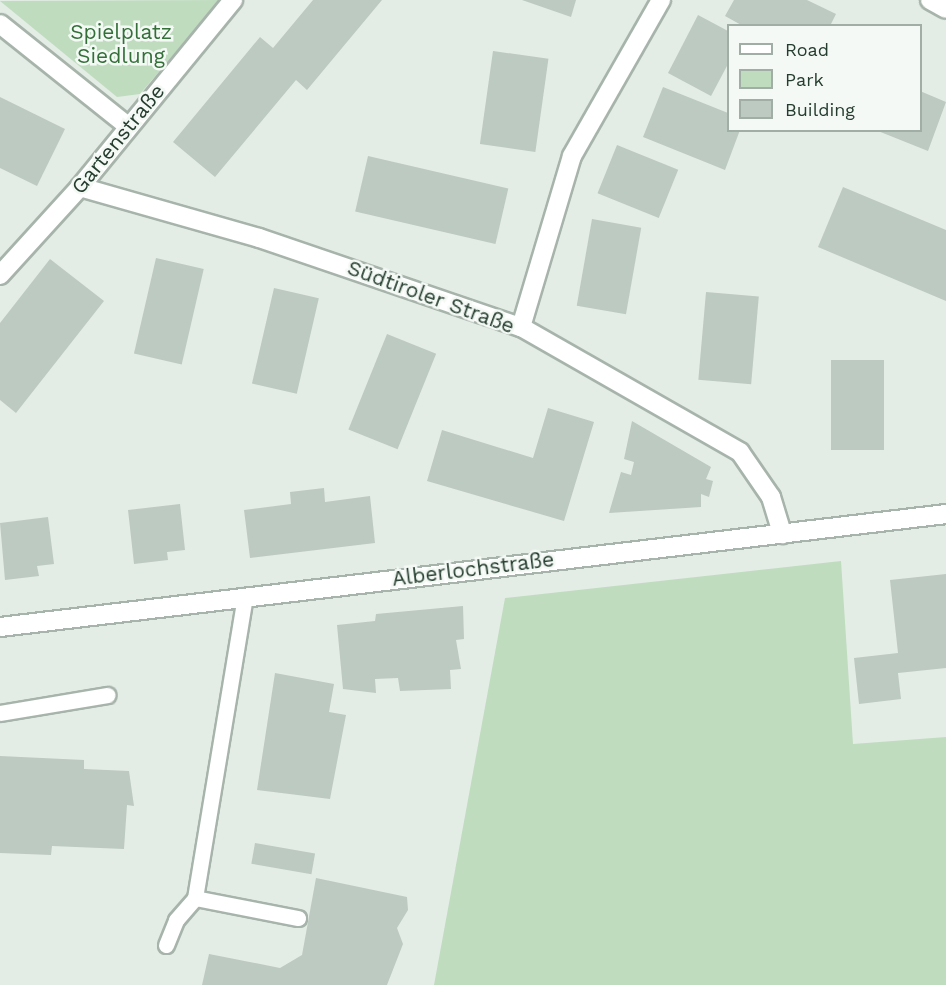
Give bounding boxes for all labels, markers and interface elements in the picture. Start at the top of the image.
park label: Spielplatz Siedlung [70,19,172,69]
legend [727,24,922,132]
text: Road [785,39,829,60]
text: Park [785,69,824,90]
street label: Gartenstraße [66,79,170,199]
text: Building [785,99,855,120]
street label: Südtiroler Straße [344,255,518,339]
street label: Alberlochstraße [391,547,555,591]

